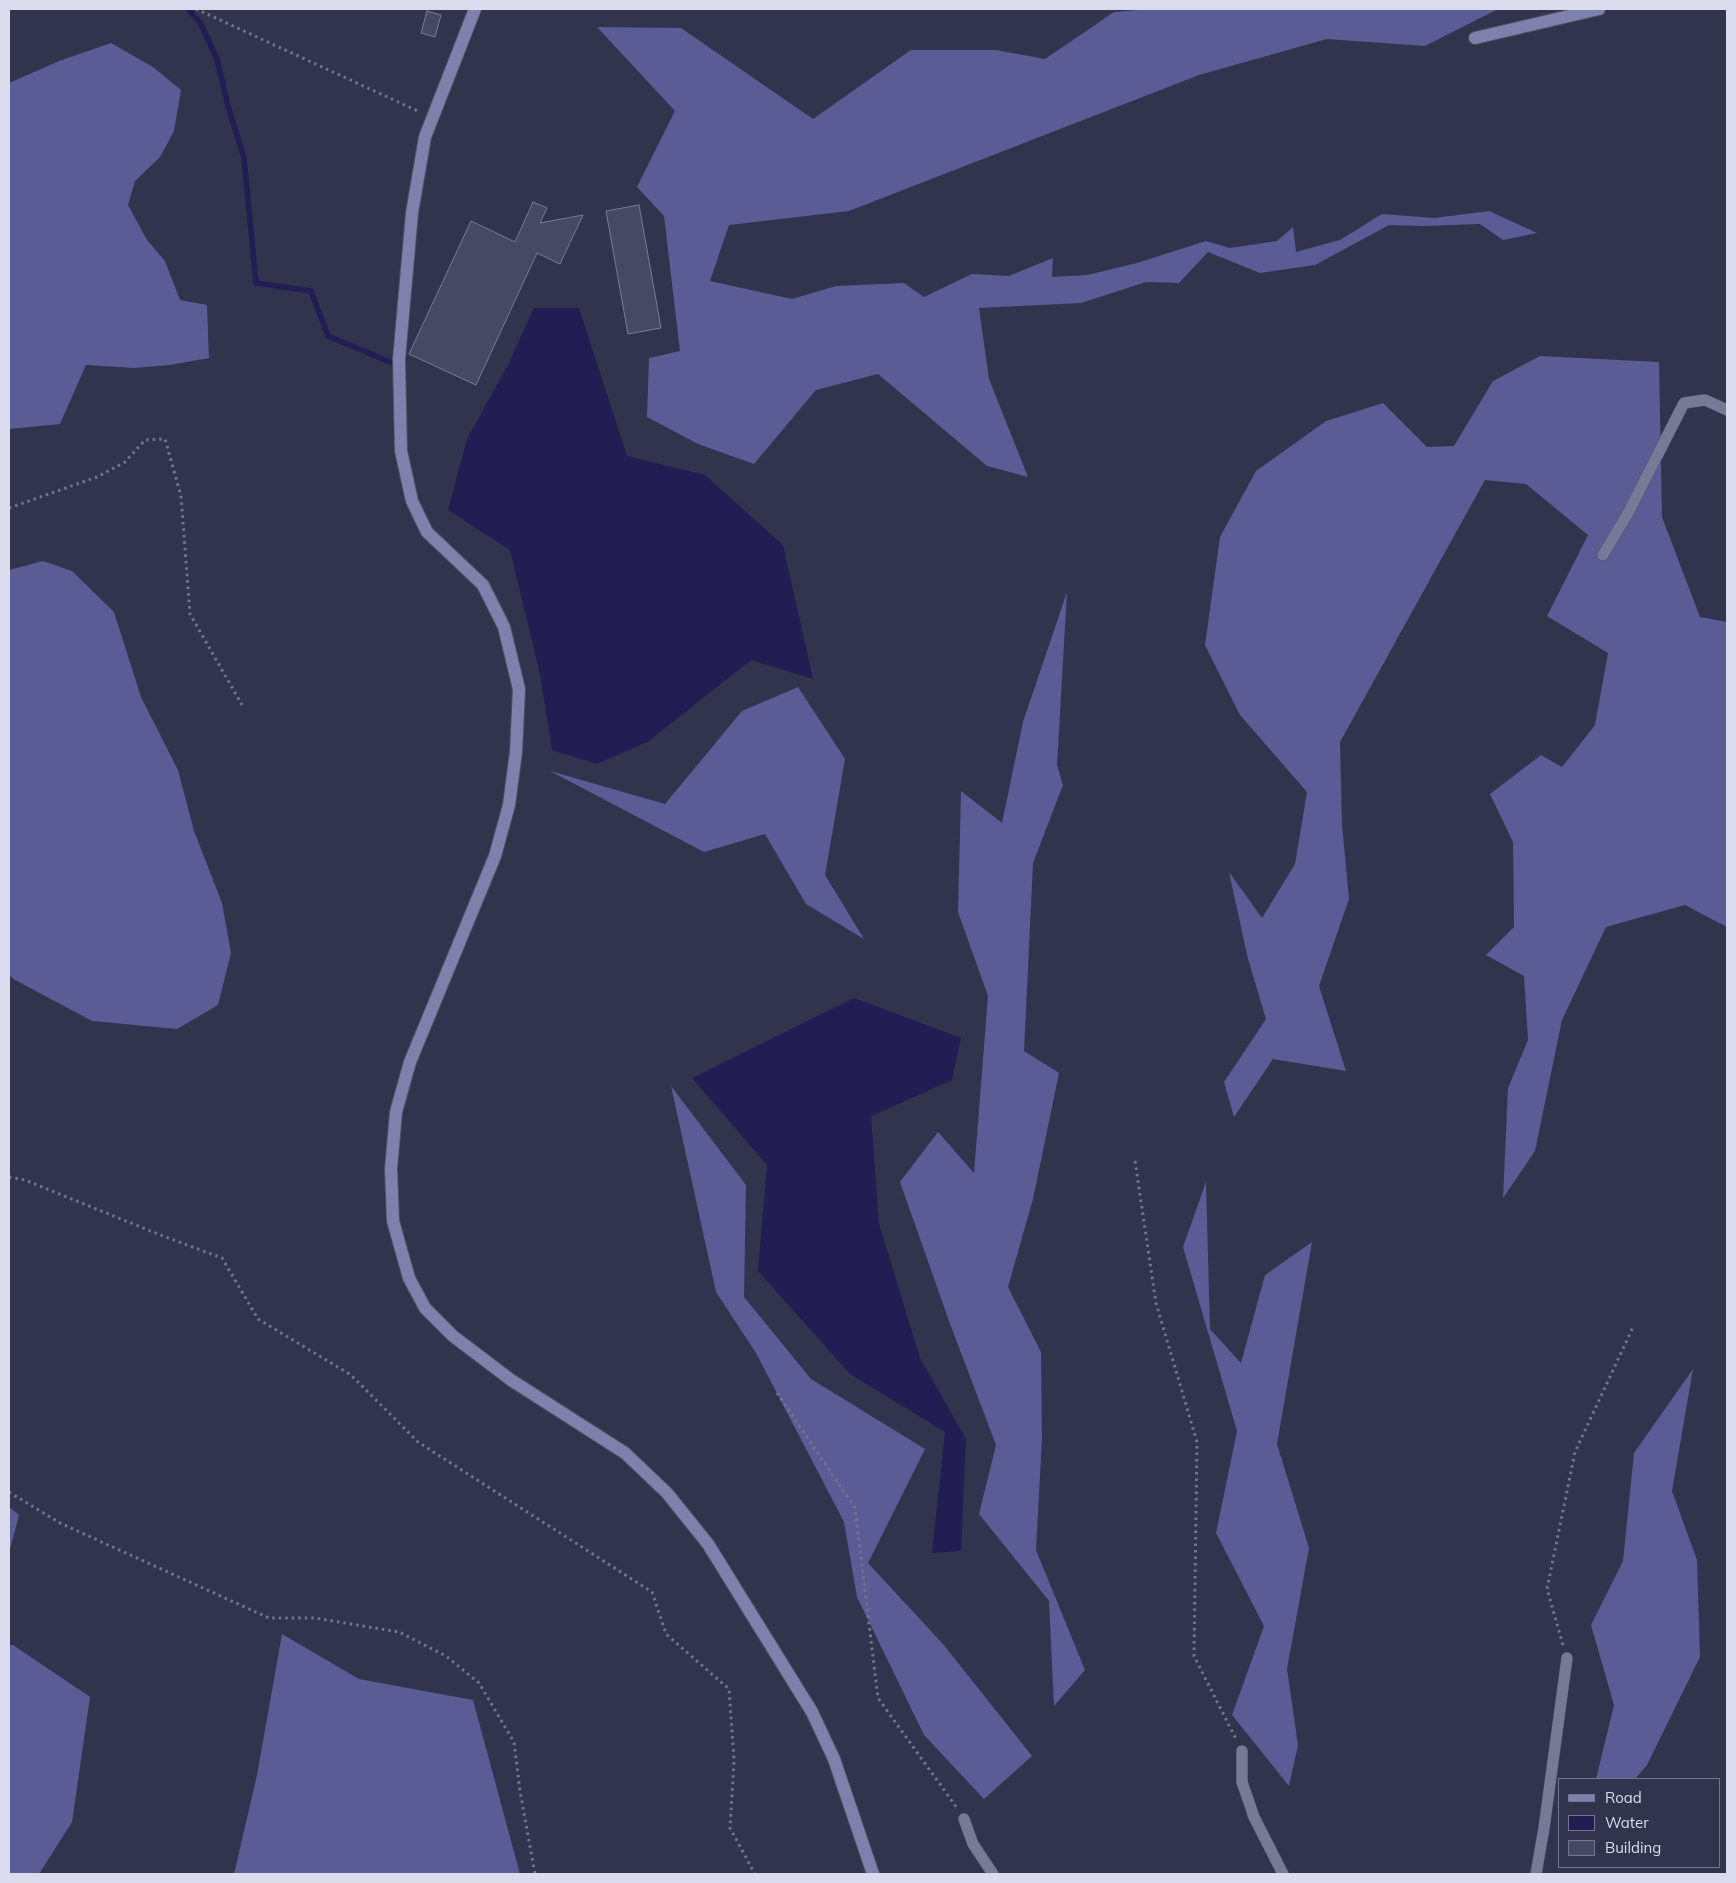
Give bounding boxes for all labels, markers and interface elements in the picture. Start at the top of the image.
legend [1558,1778,1721,1868]
text: Road [1605,1788,1642,1807]
text: Water [1605,1813,1649,1832]
text: Building [1605,1838,1661,1857]

